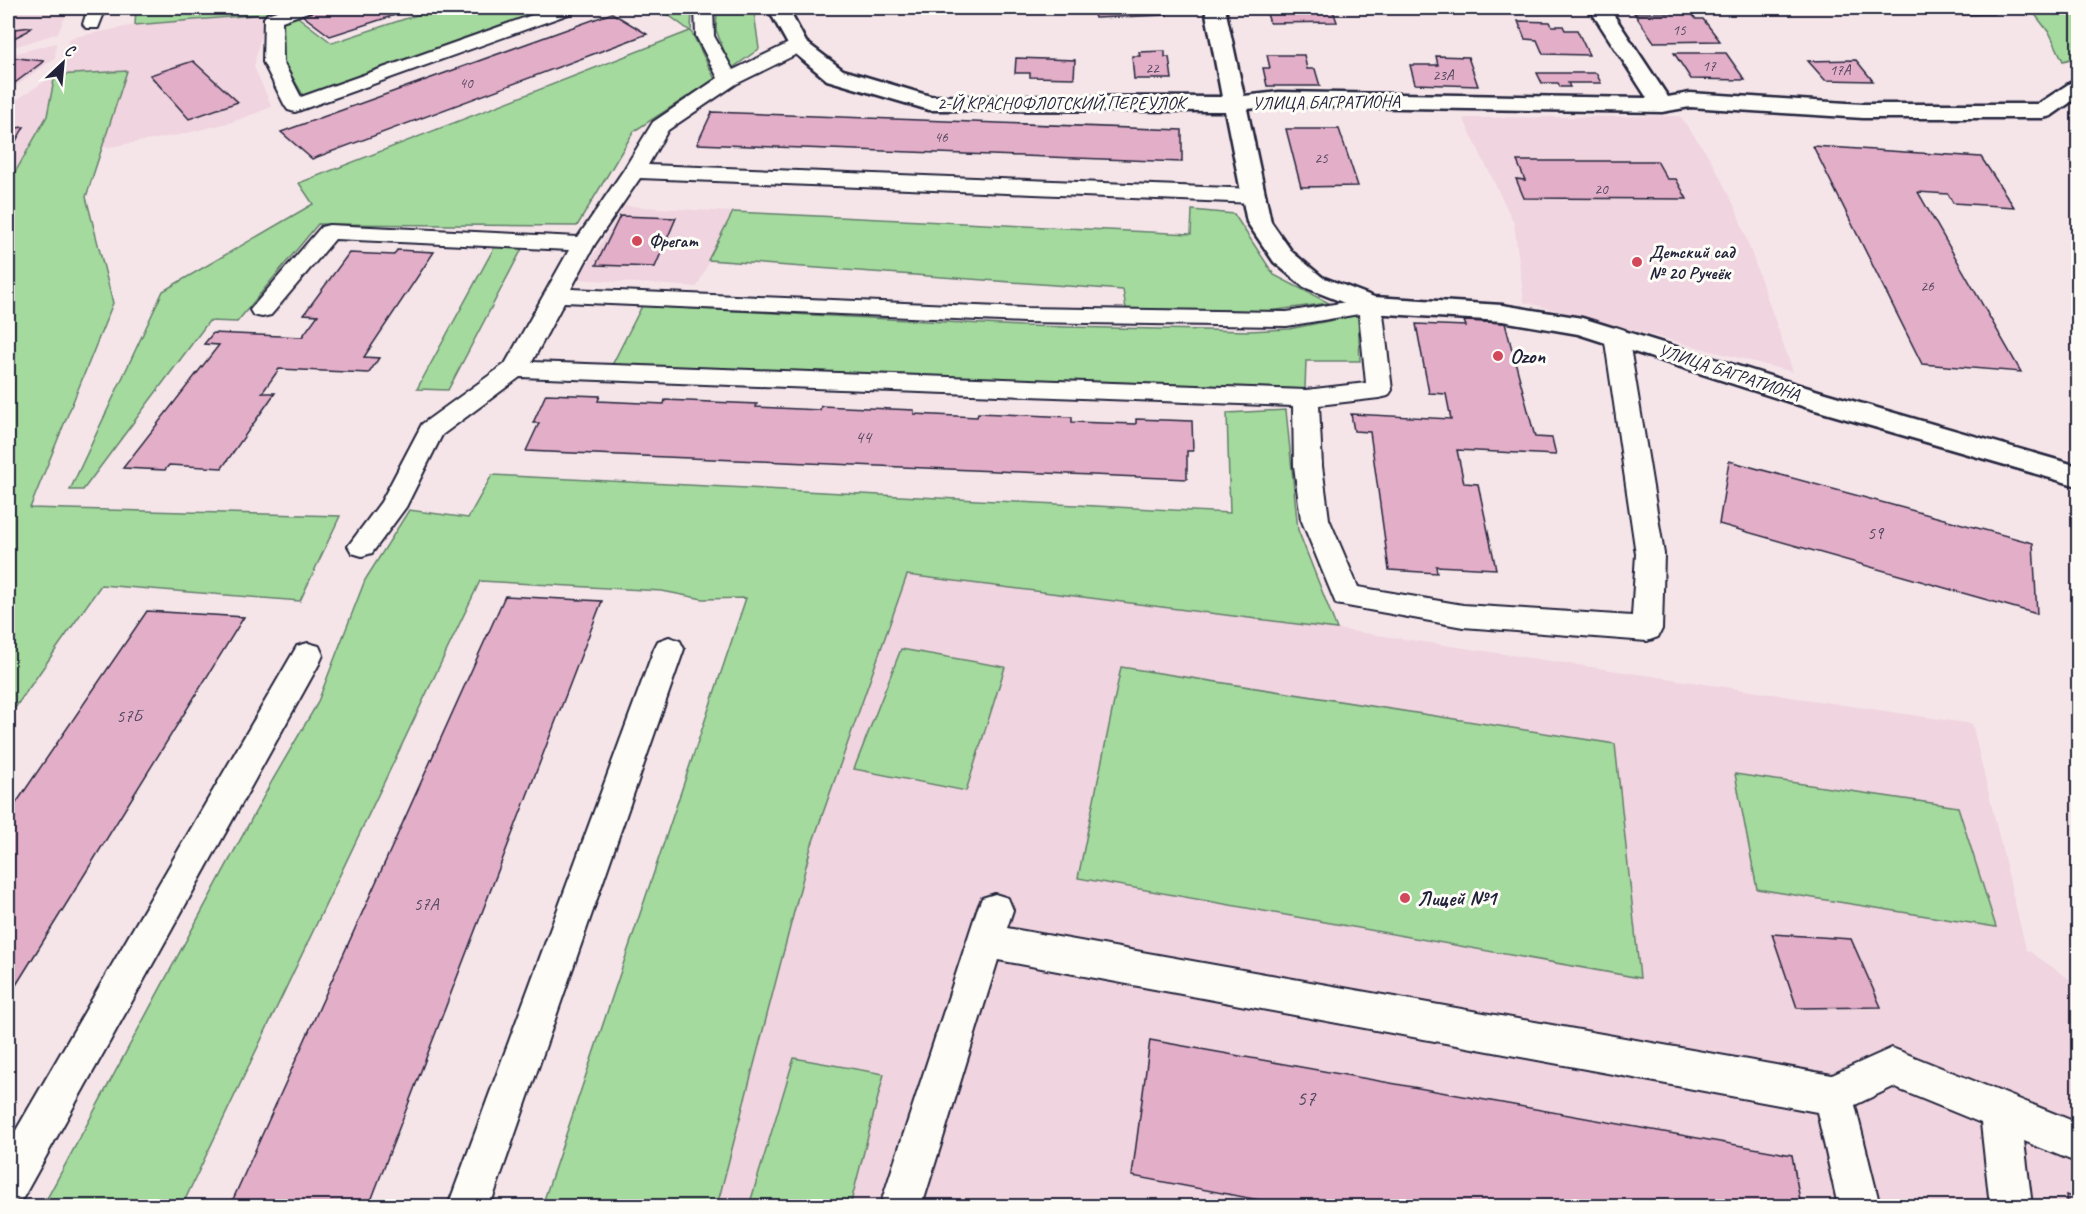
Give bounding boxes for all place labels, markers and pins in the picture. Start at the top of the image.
place label: Фрегат [649,230,699,252]
marker: Фрегат [630,234,644,248]
place label: Детский сад № 20 Ручеёк [1649,241,1736,284]
marker: Детский сад № 20 Ручеёк [1630,255,1644,269]
place label: Ozon [1510,343,1545,369]
marker: Ozon [1491,349,1505,363]
place label: Лицей №1 [1417,885,1499,911]
marker: Лицей №1 [1398,891,1412,905]

